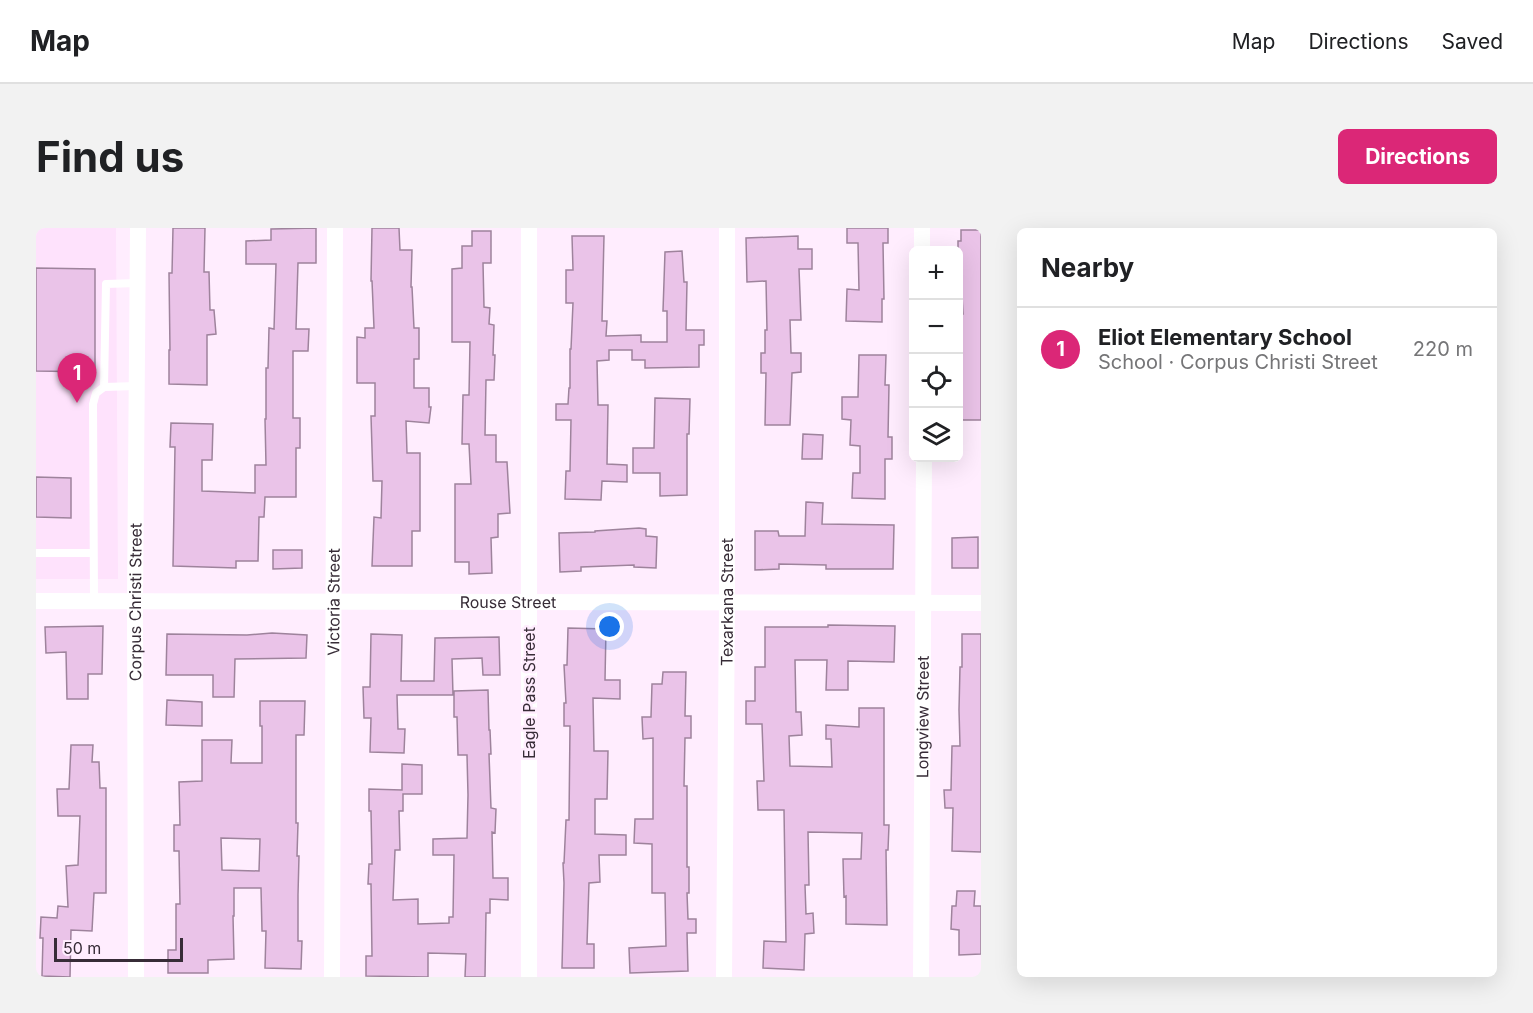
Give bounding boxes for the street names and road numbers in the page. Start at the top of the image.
street label: Corpus Christi Street [125,523,146,681]
street label: Texarkana Street [716,538,737,666]
street label: Victoria Street [323,548,344,656]
street label: Rouse Street [460,592,556,612]
street label: Eagle Pass Street [519,627,539,759]
street label: Longview Street [912,656,933,778]

